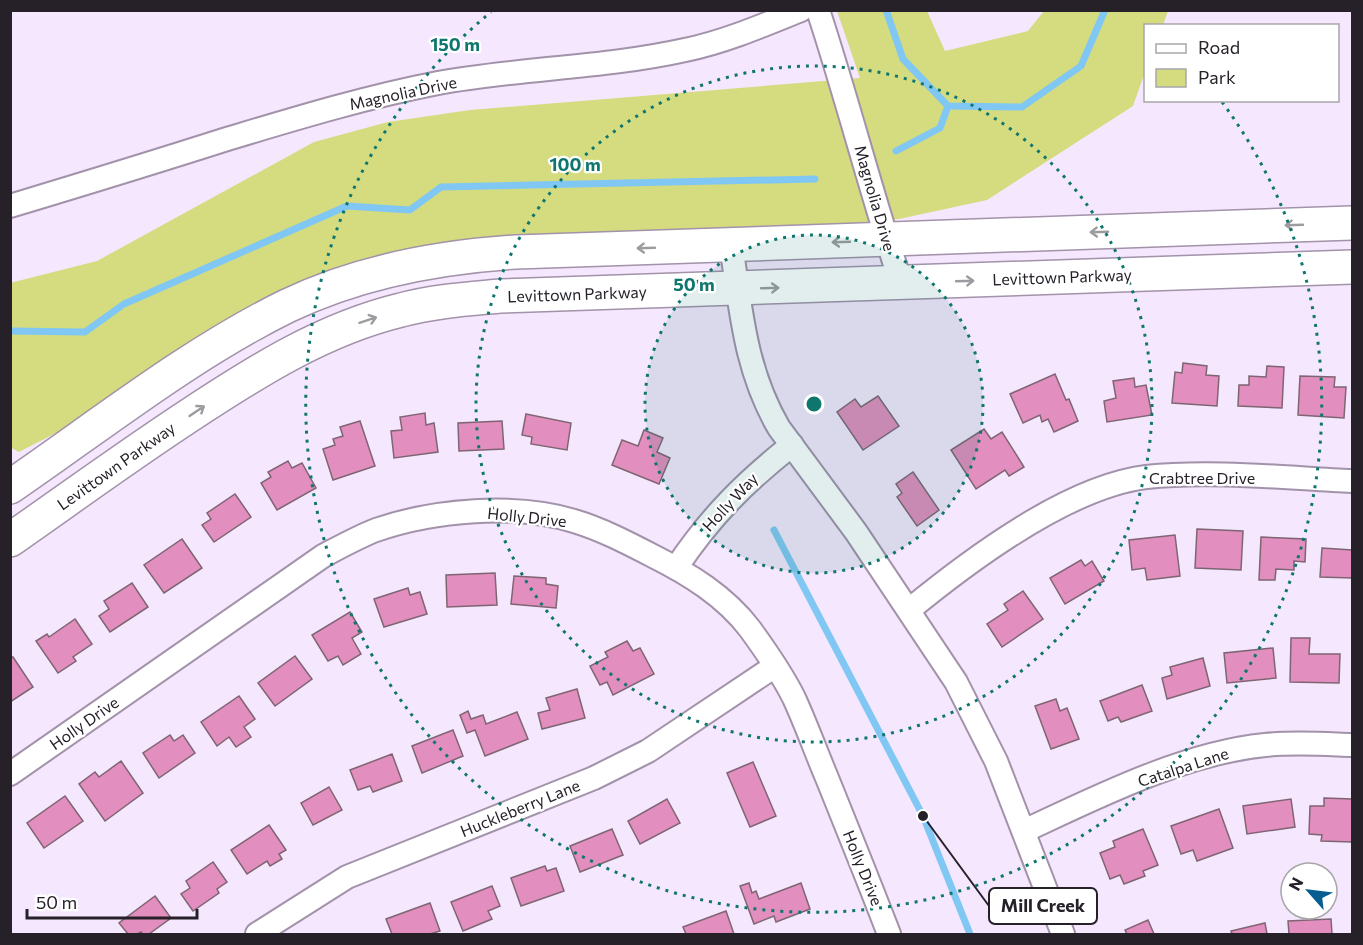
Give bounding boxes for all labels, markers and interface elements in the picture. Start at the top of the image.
legend [1144,24,1339,102]
text: 150 m [430,33,480,55]
text: Road [1198,36,1240,58]
text: Park [1198,66,1236,88]
street label: Magnolia Drive [348,72,458,113]
street label: Magnolia Drive [851,143,900,253]
text: 100 m [549,153,601,175]
one-way arrow [1285,219,1305,231]
one-way arrow [1090,226,1110,237]
one-way arrow [832,236,852,247]
one-way arrow [637,242,657,254]
street label: Levittown Parkway [992,265,1132,288]
text: 50 m [673,273,715,295]
one-way arrow [955,275,975,286]
street label: Levittown Parkway [507,282,647,305]
one-way arrow [760,282,780,293]
one-way arrow [358,314,377,325]
centre of rings [804,394,824,414]
one-way arrow [188,404,205,417]
street label: Levittown Parkway [53,418,178,513]
street label: Holly Way [698,468,761,535]
street label: Crabtree Drive [1149,468,1255,487]
street label: Holly Drive [486,503,568,530]
street label: Holly Drive [46,692,122,753]
street label: Catalpa Lane [1135,743,1231,790]
street label: Huckleberry Lane [457,775,582,840]
street label: Holly Drive [840,827,887,908]
north arrow [1279,861,1339,921]
text: N [1284,874,1307,893]
scale bar [27,882,196,920]
callout: Mill Creek [989,888,1097,924]
text: 50 m [36,891,77,913]
text: Mill Creek [1001,894,1086,916]

